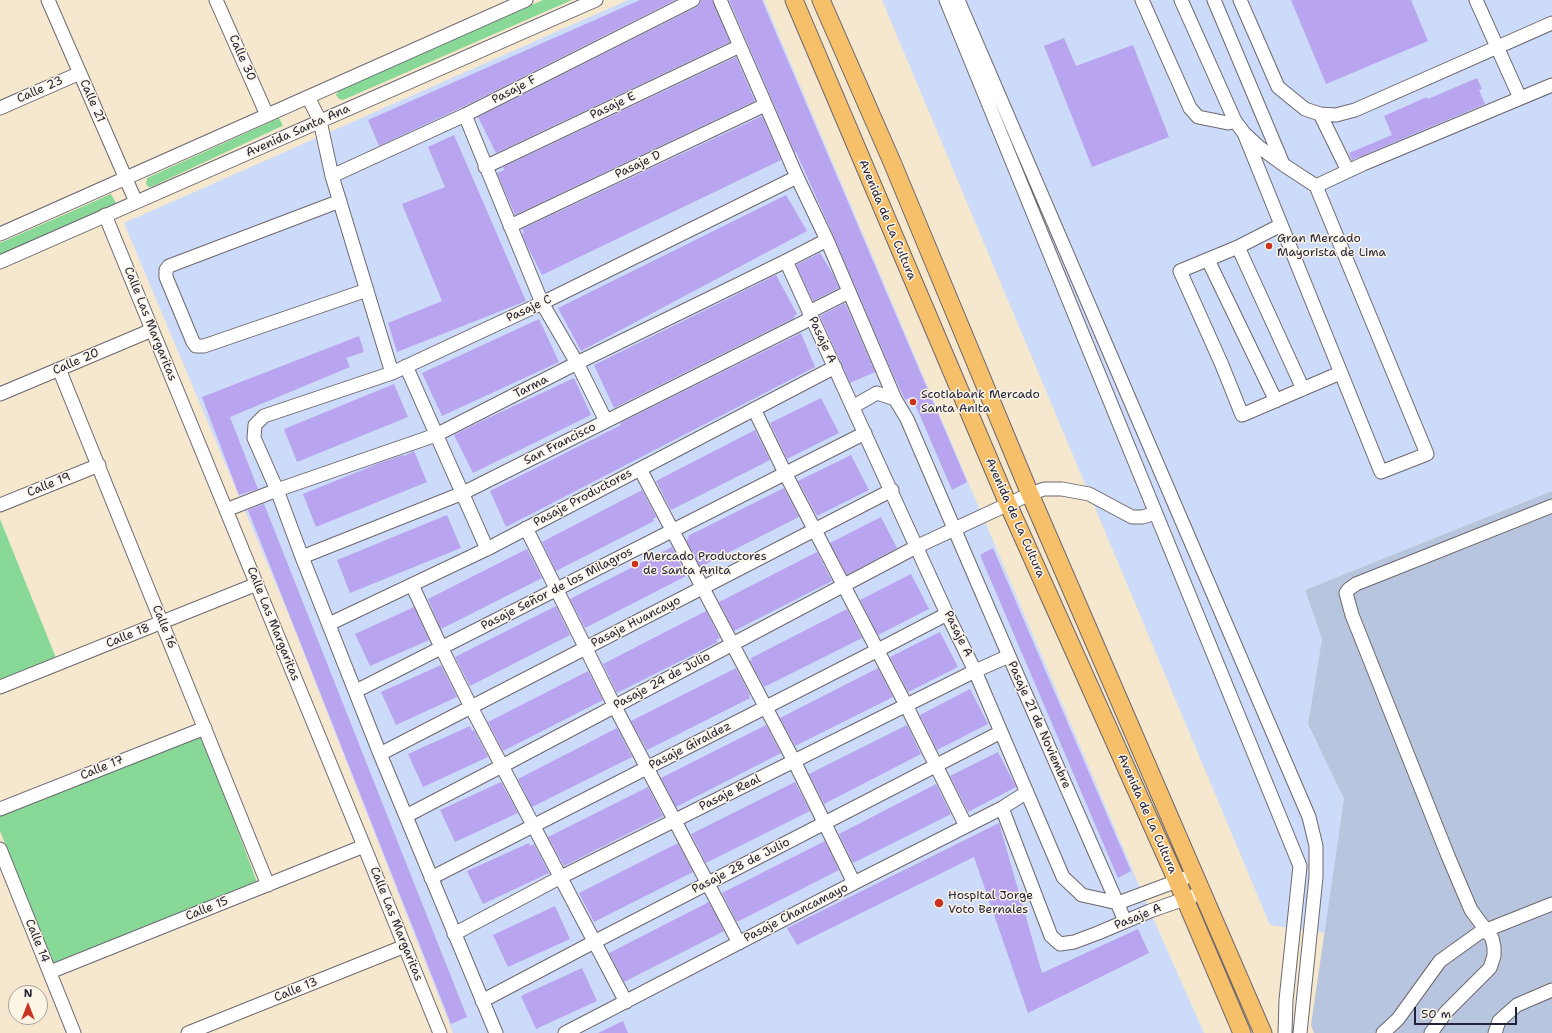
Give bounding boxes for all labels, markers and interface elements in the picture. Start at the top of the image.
street label: Calle 30 [225,33,259,83]
street label: Pasaje F [489,73,539,107]
street label: Calle 23 [15,74,65,106]
street label: Calle 21 [76,77,108,125]
street label: Pasaje E [588,89,638,123]
street label: Avenida Santa Ana [244,102,352,160]
street label: Pasaje D [613,148,663,182]
street label: Avenida de La Cultura [855,158,919,282]
place label: Gran Mercado Mayorista de Lima [1277,232,1386,260]
marker: Gran Mercado Mayorista de Lima [1264,241,1274,251]
street label: Calle Las Margaritas [120,265,180,383]
street label: Pasaje C [504,292,554,326]
street label: Pasaje A [805,314,839,366]
street label: Calle 20 [51,346,101,378]
street label: Tarma [512,372,550,402]
place label: Scotiabank Mercado Santa Anita [921,388,1040,416]
marker: Scotiabank Mercado Santa Anita [908,397,918,407]
street label: San Francisco [522,420,598,468]
street label: Avenida de La Cultura [982,456,1048,580]
street label: Pasaje Productores [531,466,635,530]
street label: Calle 19 [25,470,73,500]
street label: Pasaje Señor de los Milagros [479,544,635,634]
place label: Mercado Productores de Santa Anita [643,550,767,578]
marker: Mercado Productores de Santa Anita [630,559,640,569]
street label: Calle Las Margaritas [243,565,303,683]
street label: Pasaje Huancayo [589,593,683,651]
street label: Calle 16 [149,603,179,651]
street label: Pasaje A [941,609,975,659]
street label: Calle 18 [104,621,152,651]
street label: Pasaje 24 de Julio [611,649,713,713]
street label: Pasaje 21 de Noviembre [1004,659,1074,791]
street label: Pasaje Giraldez [647,719,733,773]
street label: Avenida de La Cultura [1114,752,1180,876]
street label: Calle 17 [78,753,126,783]
street label: Pasaje Real [697,772,763,814]
street label: Pasaje 28 de Julio [690,835,792,897]
street label: Calle Las Margaritas [366,865,426,983]
street label: Pasaje Chancamayo [741,880,851,946]
place label: Hospital Jorge Voto Bernales [948,889,1033,917]
street label: Calle 15 [184,894,230,924]
marker: Hospital Jorge Voto Bernales [933,897,945,909]
street label: Pasaje A [1112,901,1164,933]
street label: Calle 14 [22,917,52,965]
street label: Calle 13 [272,975,320,1005]
north arrow [8,985,48,1025]
text: N [24,986,32,1001]
scale bar [1416,999,1519,1025]
text: 50 m [1421,1006,1451,1022]

